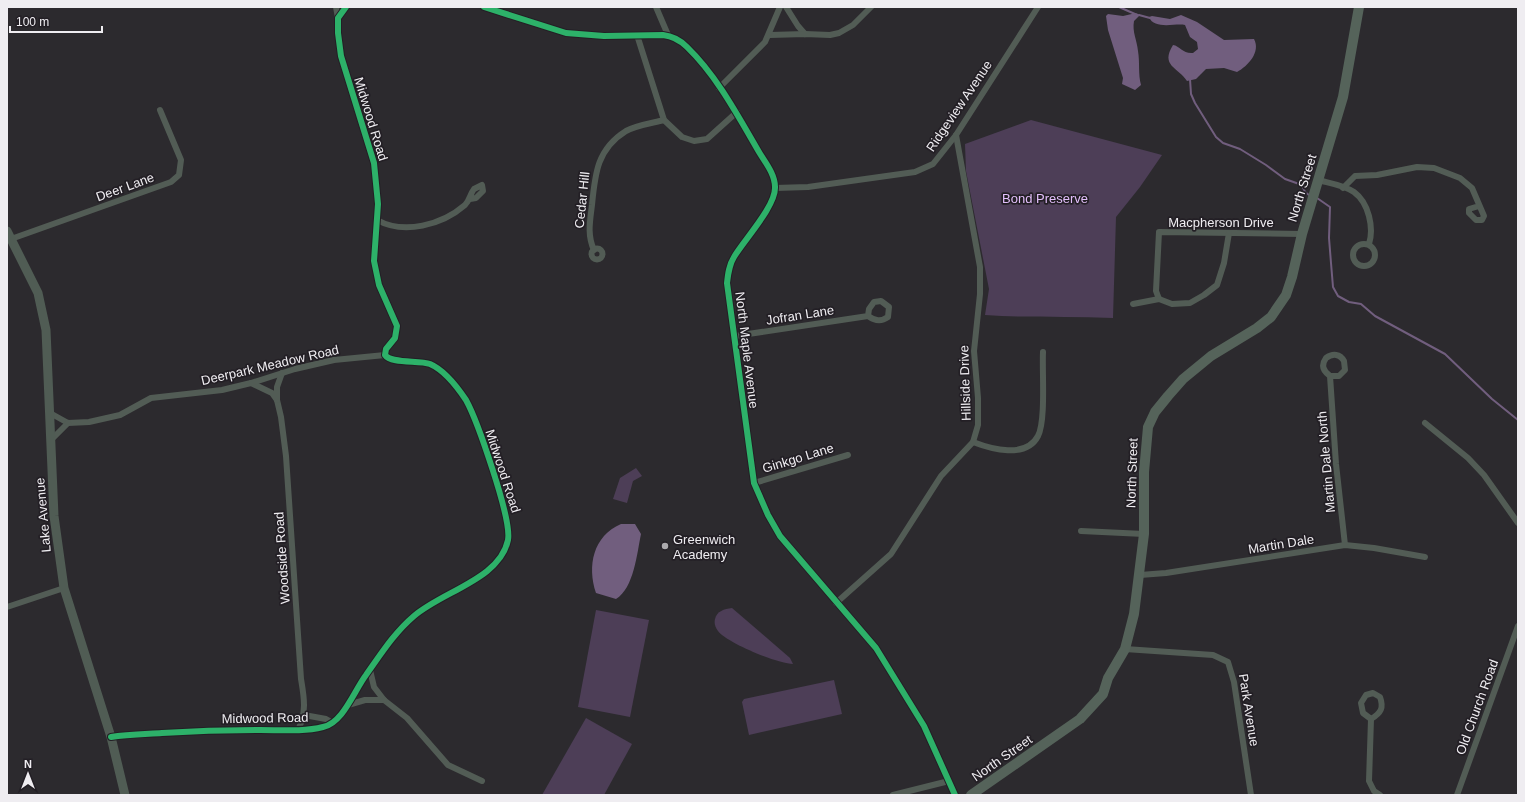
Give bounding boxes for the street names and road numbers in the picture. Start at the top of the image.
street label: Ridgeview Avenue [923,58,995,154]
street label: Midwood Road [351,75,391,163]
street label: North Street [1285,152,1320,224]
street label: Deer Lane [94,170,156,204]
street label: Cedar Hill [572,171,592,229]
street label: Macpherson Drive [1168,215,1274,230]
street label: North Maple Avenue [732,291,762,409]
street label: Jofran Lane [765,302,835,328]
street label: Deerpark Meadow Road [200,342,340,388]
street label: Hillside Drive [956,345,974,421]
street label: Martin Dale North [1314,411,1338,513]
street label: Midwood Road [482,427,524,515]
street label: North Street [1123,437,1141,508]
street label: Ginkgo Lane [761,440,835,476]
street label: Lake Avenue [32,477,54,553]
street label: Woodside Road [271,511,293,605]
street label: Martin Dale [1247,531,1315,557]
street label: Old Church Road [1453,657,1501,757]
street label: Park Avenue [1236,673,1262,747]
street label: Midwood Road [222,710,308,726]
street label: North Street [969,732,1035,784]

